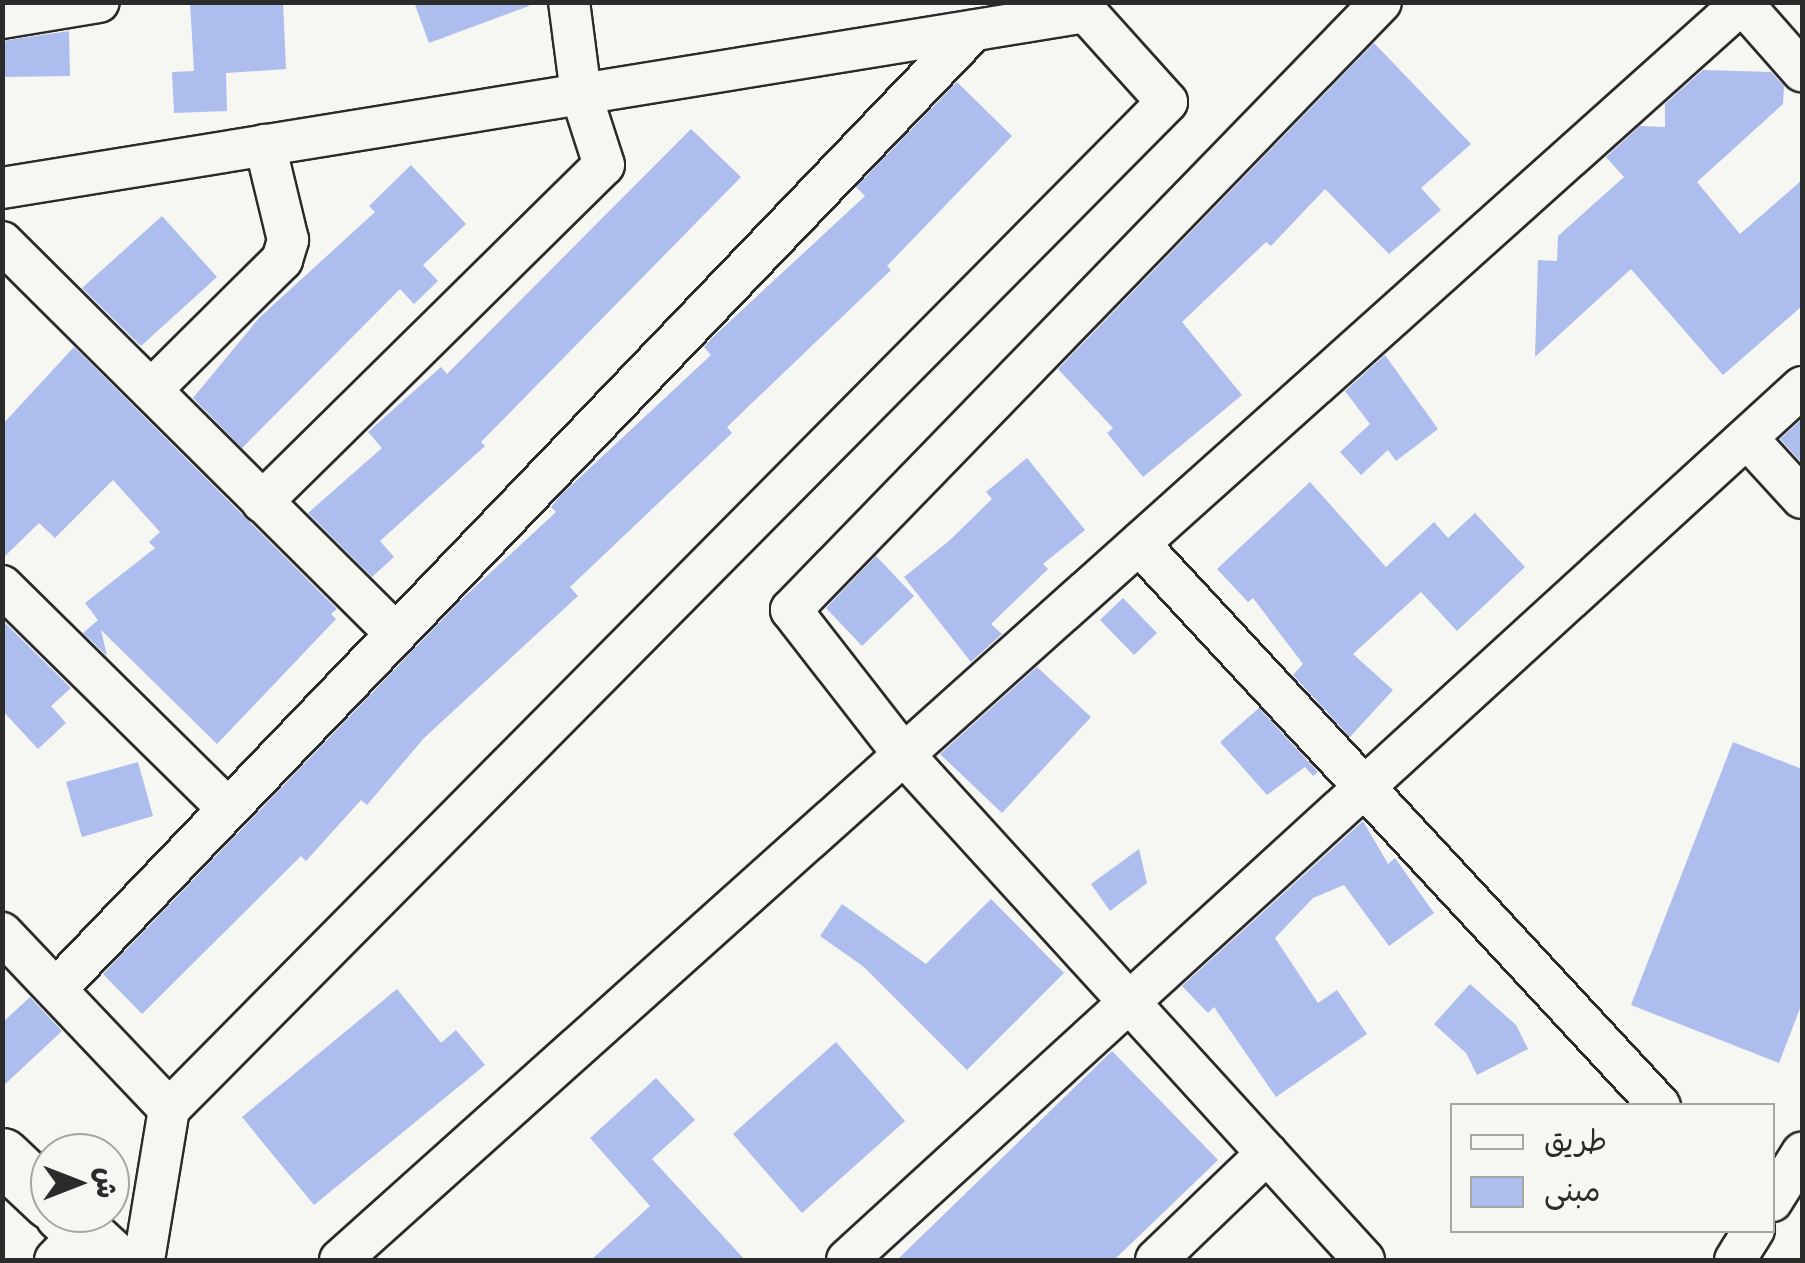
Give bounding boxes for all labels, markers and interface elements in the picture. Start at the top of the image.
legend [1450,1103,1775,1233]
text: طريق [1544,1116,1607,1161]
north arrow [30,1133,130,1233]
text: مبنى [1544,1166,1600,1211]
text: ش [87,1168,130,1198]

